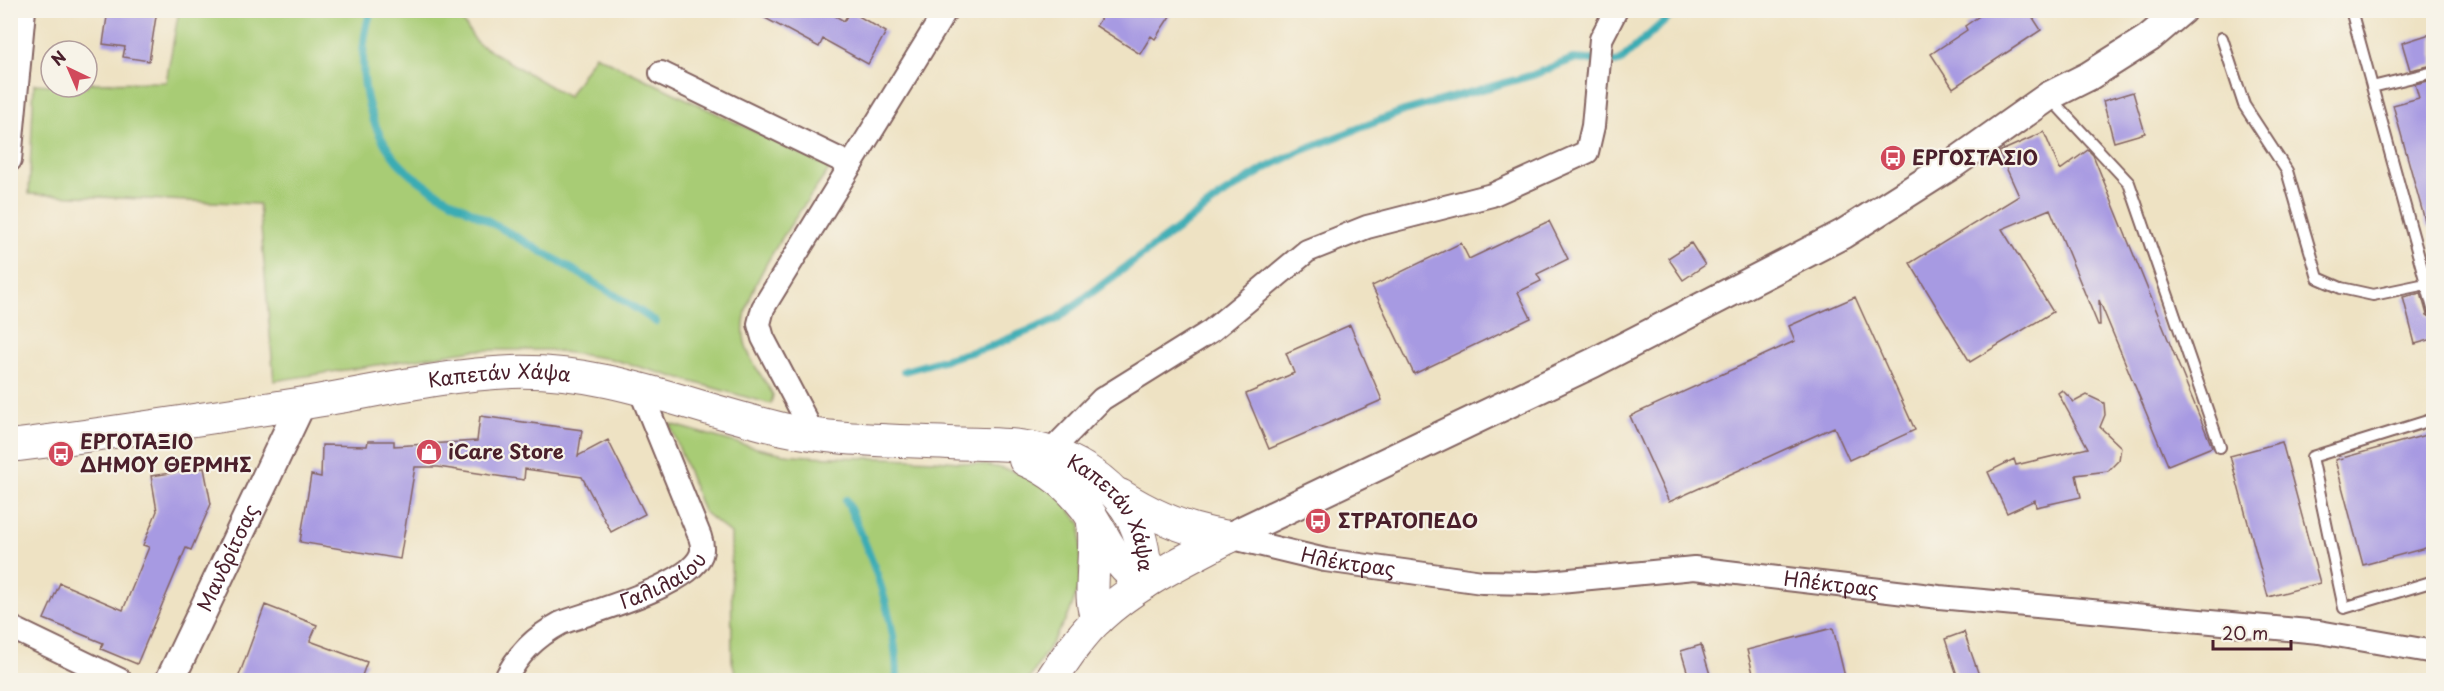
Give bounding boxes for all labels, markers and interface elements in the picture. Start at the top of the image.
north arrow [39,39,99,99]
text: N [45,44,71,71]
place label: ΕΡΓΟΣΤΑΣΙΟ [1912,142,2038,172]
bus stop icon: ΕΡΓΟΣΤΑΣΙΟ [1878,143,1908,173]
street label: Καπετάν Χάψα [426,356,573,395]
place label: ΕΡΓΟΤΑΞΙΟ ΔΗΜΟΥ ΘΕΡΜΗΣ [80,426,252,479]
place label: iCare Store [448,436,564,466]
shop icon: iCare Store [414,437,444,467]
bus stop icon: ΕΡΓΟΤΑΞΙΟ ΔΗΜΟΥ ΘΕΡΜΗΣ [46,439,76,469]
street label: Καπετάν Χάψα [1062,446,1161,573]
street label: Μανδρίτσας [189,499,265,616]
place label: ΣΤΡΑΤΟΠΕΔΟ [1338,505,1478,535]
bus stop icon: ΣΤΡΑΤΟΠΕΔΟ [1303,506,1333,536]
street label: Ηλέκτρας [1298,539,1397,584]
street label: Γαλιλαίου [615,546,713,616]
street label: Ηλέκτρας [1782,563,1880,604]
scale bar [2213,613,2291,651]
text: 20 m [2222,619,2268,646]

